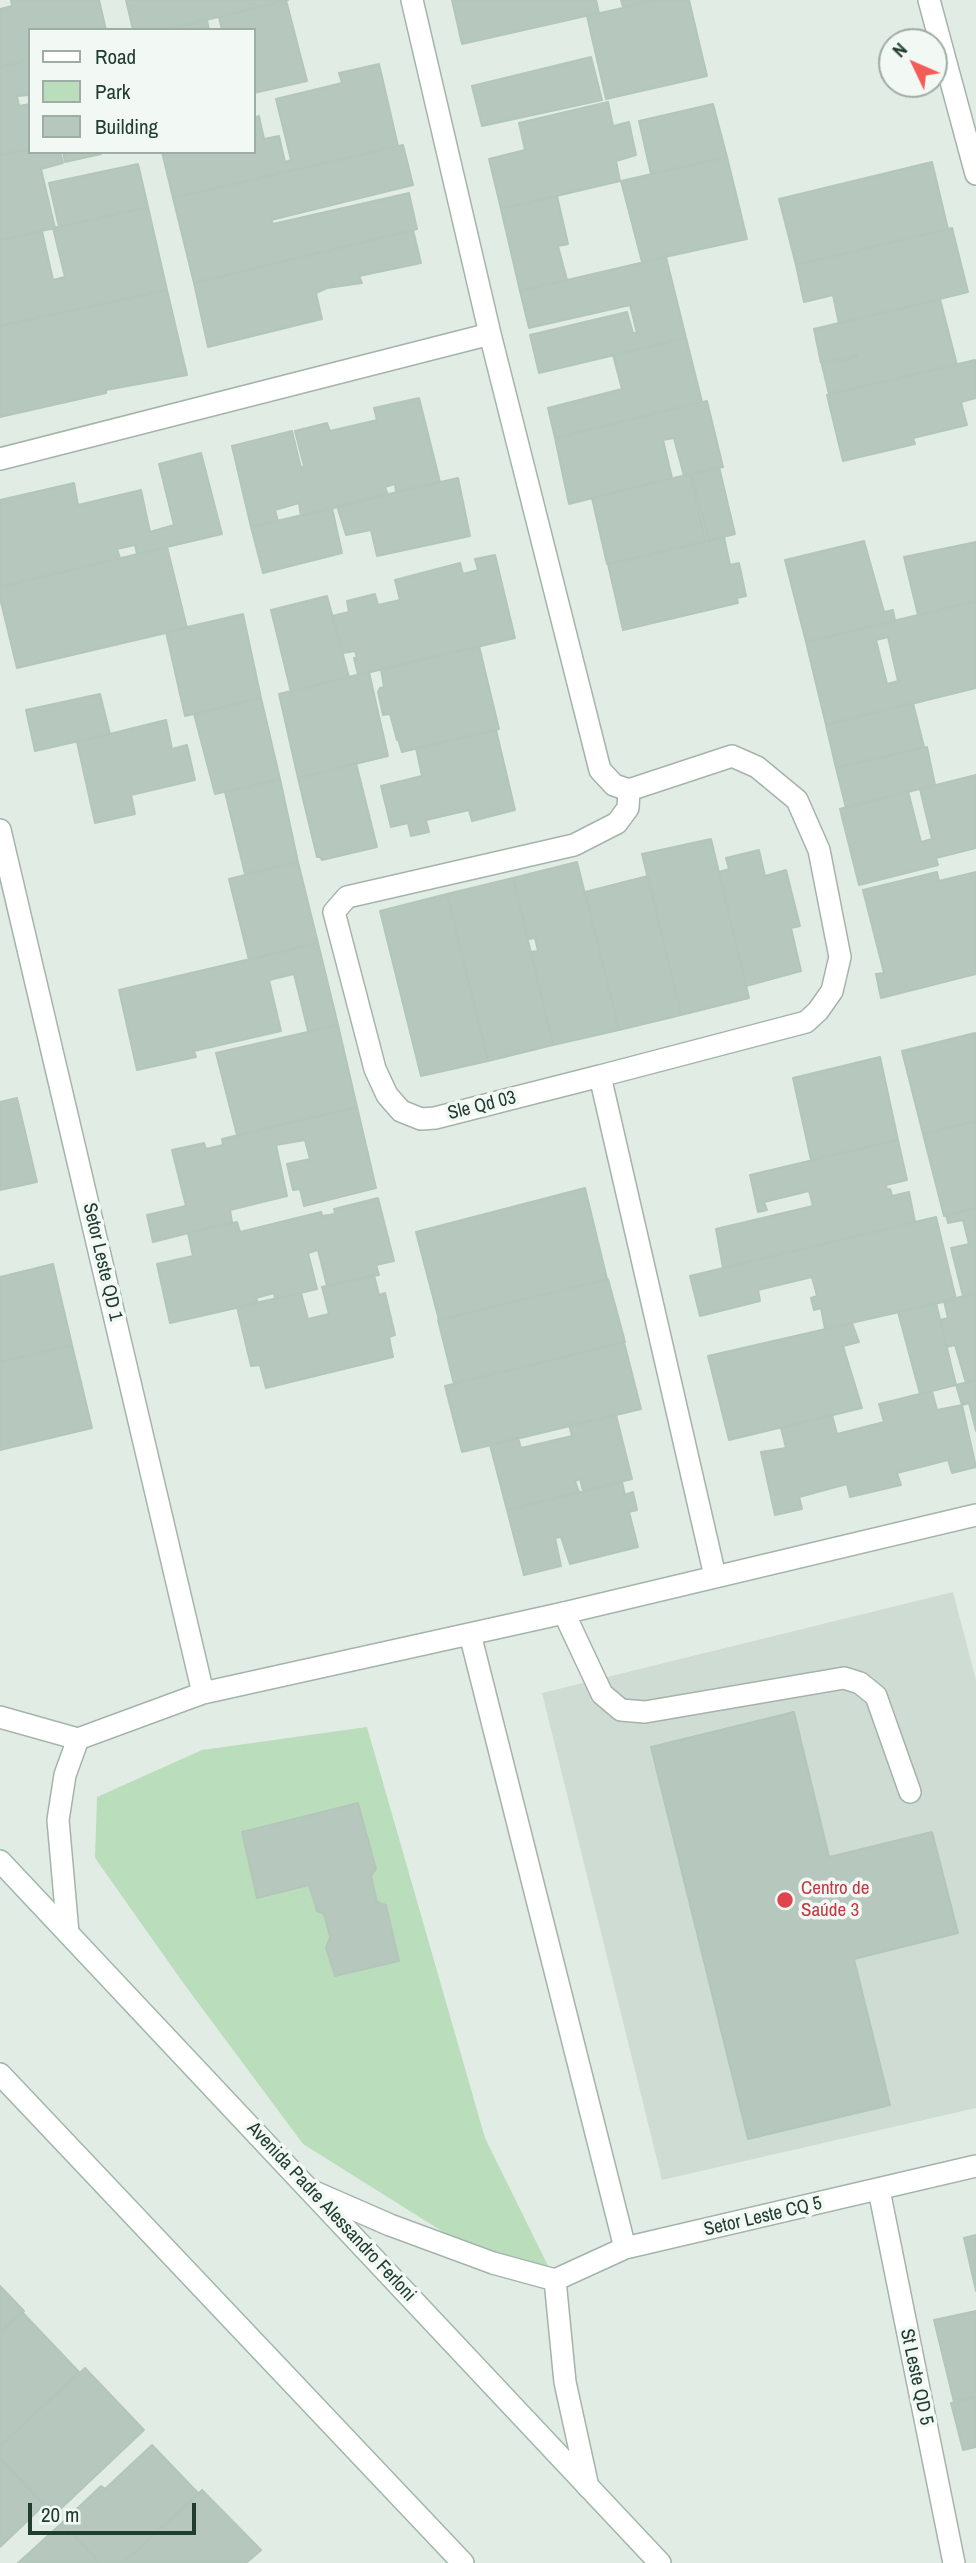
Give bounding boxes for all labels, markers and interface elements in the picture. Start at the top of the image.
legend [28,28,256,154]
north arrow [878,28,948,98]
text: N [886,37,913,63]
text: Road [95,42,136,71]
text: Park [95,77,130,106]
text: Building [95,112,158,141]
street label: Sle Qd 03 [446,1087,518,1125]
street label: Setor Leste QD 1 [77,1201,127,1323]
place label: Centro de Saúde 3 [801,1878,869,1922]
marker: Centro de Saúde 3 [775,1890,795,1910]
street label: Avenida Padre Alessandro Ferloni [242,2118,420,2306]
street label: Setor Leste CQ 5 [702,2192,824,2242]
street label: St Leste QD 5 [895,2327,937,2427]
scale bar [32,2490,200,2534]
text: 20 m [41,2500,79,2529]

